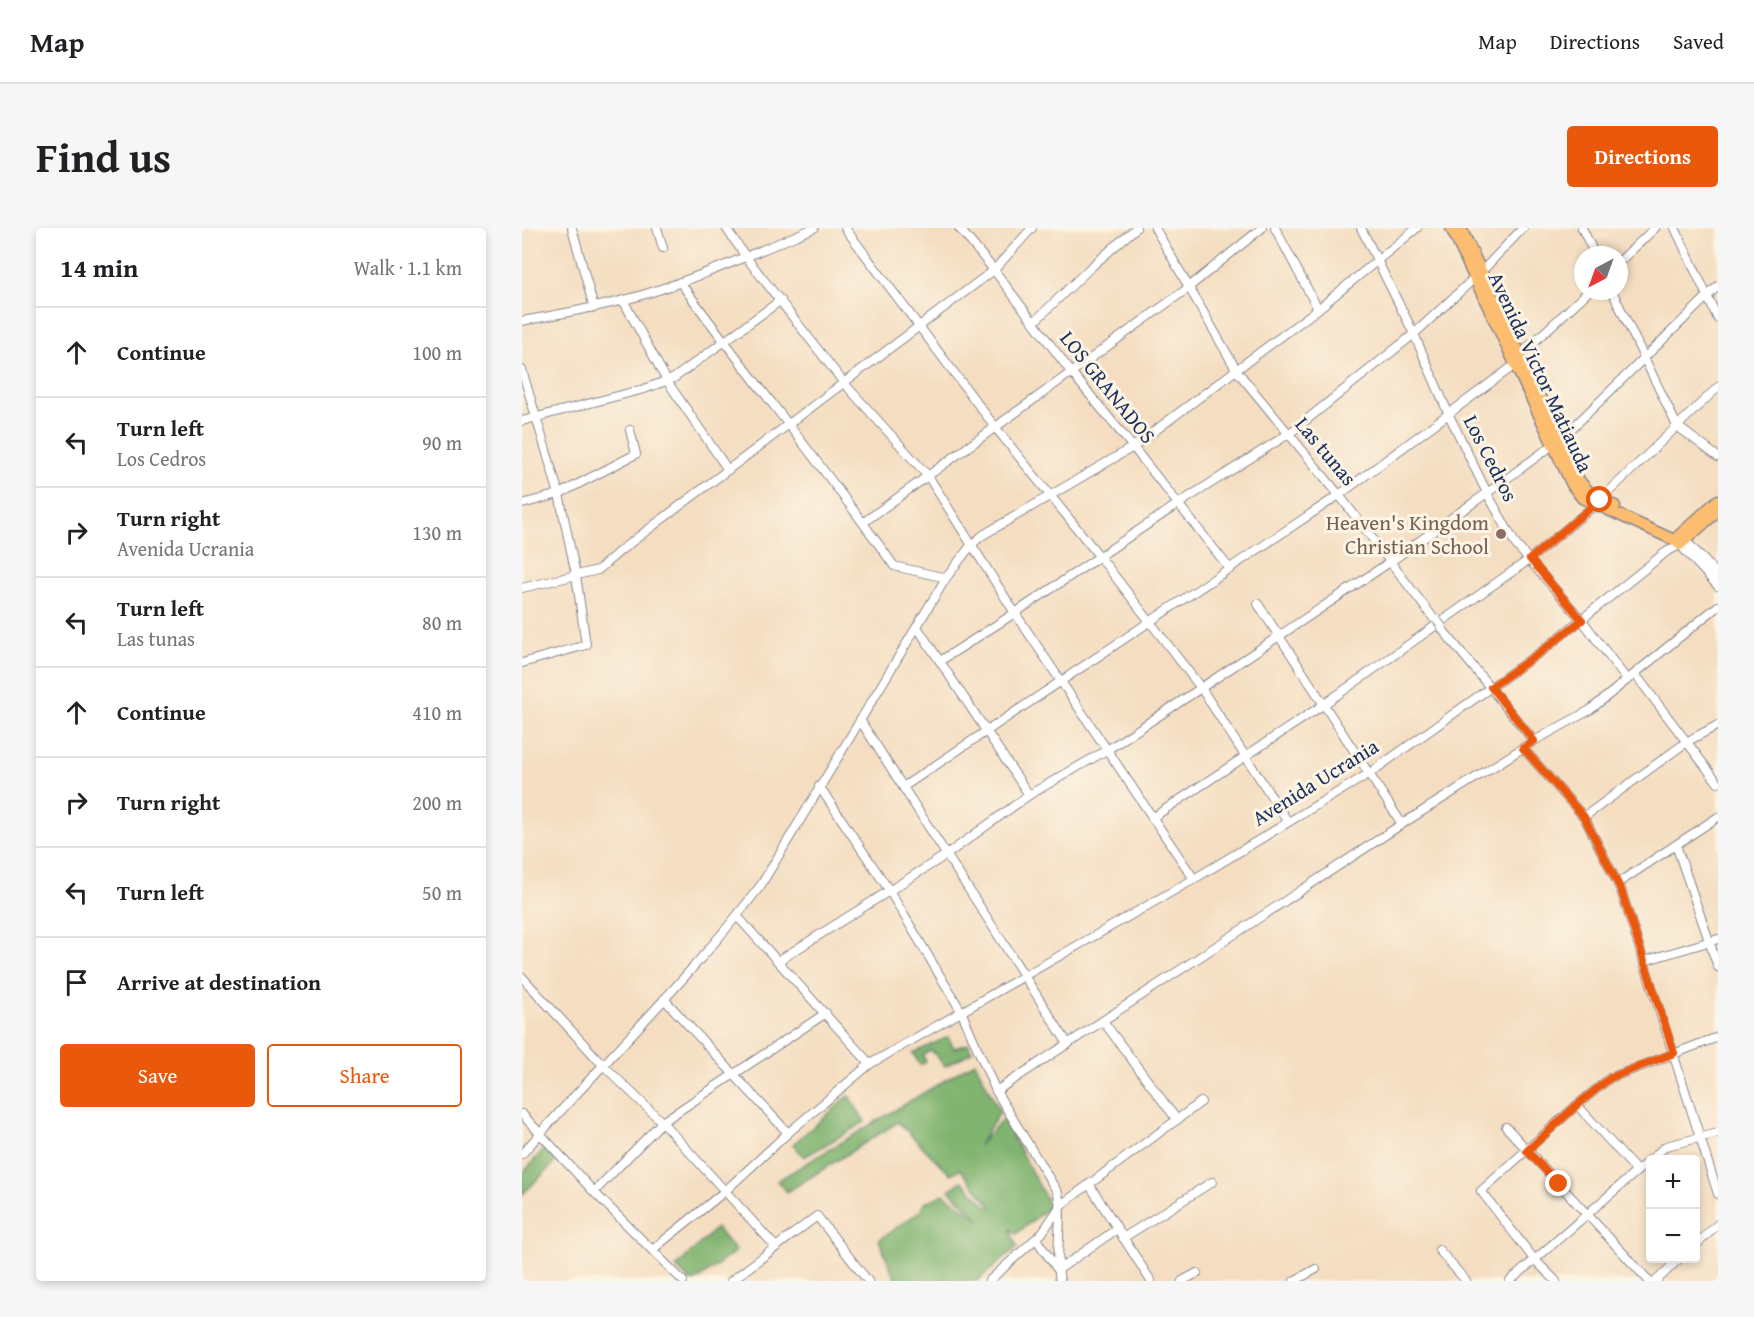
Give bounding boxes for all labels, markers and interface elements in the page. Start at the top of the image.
text: Map [30,21,84,62]
text: Map [1478,26,1517,57]
text: Directions [1550,26,1640,57]
text: Saved [1673,26,1724,57]
text: Find us [36,126,171,187]
button: Directions [1567,126,1718,187]
north arrow [1574,246,1628,300]
text: 14 min [60,248,138,287]
text: Walk · 1.1 km [353,253,462,282]
street label: Avenida Victor Matiauda [1481,267,1601,477]
street label: LOS GRANADOS [1053,324,1163,450]
icon: ahead [60,336,93,369]
text: Continue [117,336,206,368]
text: 100 m [412,338,462,367]
street label: Los Cedros [1456,409,1526,507]
street label: Las tunas [1288,410,1364,492]
text: Turn left [117,412,204,444]
icon: left [60,426,93,459]
text: 90 m [422,428,462,457]
text: Los Cedros [117,444,206,473]
route start [1586,486,1612,512]
text: Turn right [117,502,220,534]
place label: Heaven's Kingdom Christian School [1326,507,1489,562]
icon: right [60,516,93,549]
text: 130 m [412,518,462,547]
marker: Heaven's Kingdom Christian School [1494,527,1508,541]
text: Avenida Ucrania [117,534,254,563]
text: Turn left [117,592,204,624]
icon: left [60,606,93,639]
text: 80 m [422,608,462,637]
text: Las tunas [117,624,195,653]
icon: ahead [60,696,93,729]
text: Continue [117,696,206,728]
text: 410 m [412,698,462,727]
street label: Avenida Ucrania [1246,731,1384,833]
icon: right [60,786,93,819]
text: Turn right [117,786,220,818]
text: 200 m [412,788,462,817]
icon: left [60,876,93,909]
text: Turn left [117,876,204,908]
text: 50 m [422,878,462,907]
icon: arrive [60,966,93,999]
text: Arrive at destination [117,966,321,998]
button: Save [60,1044,255,1107]
button: Share [267,1044,462,1107]
map controls [1646,1155,1700,1263]
button: + [1646,1155,1700,1209]
route end [1545,1170,1571,1196]
button: − [1646,1209,1700,1263]

